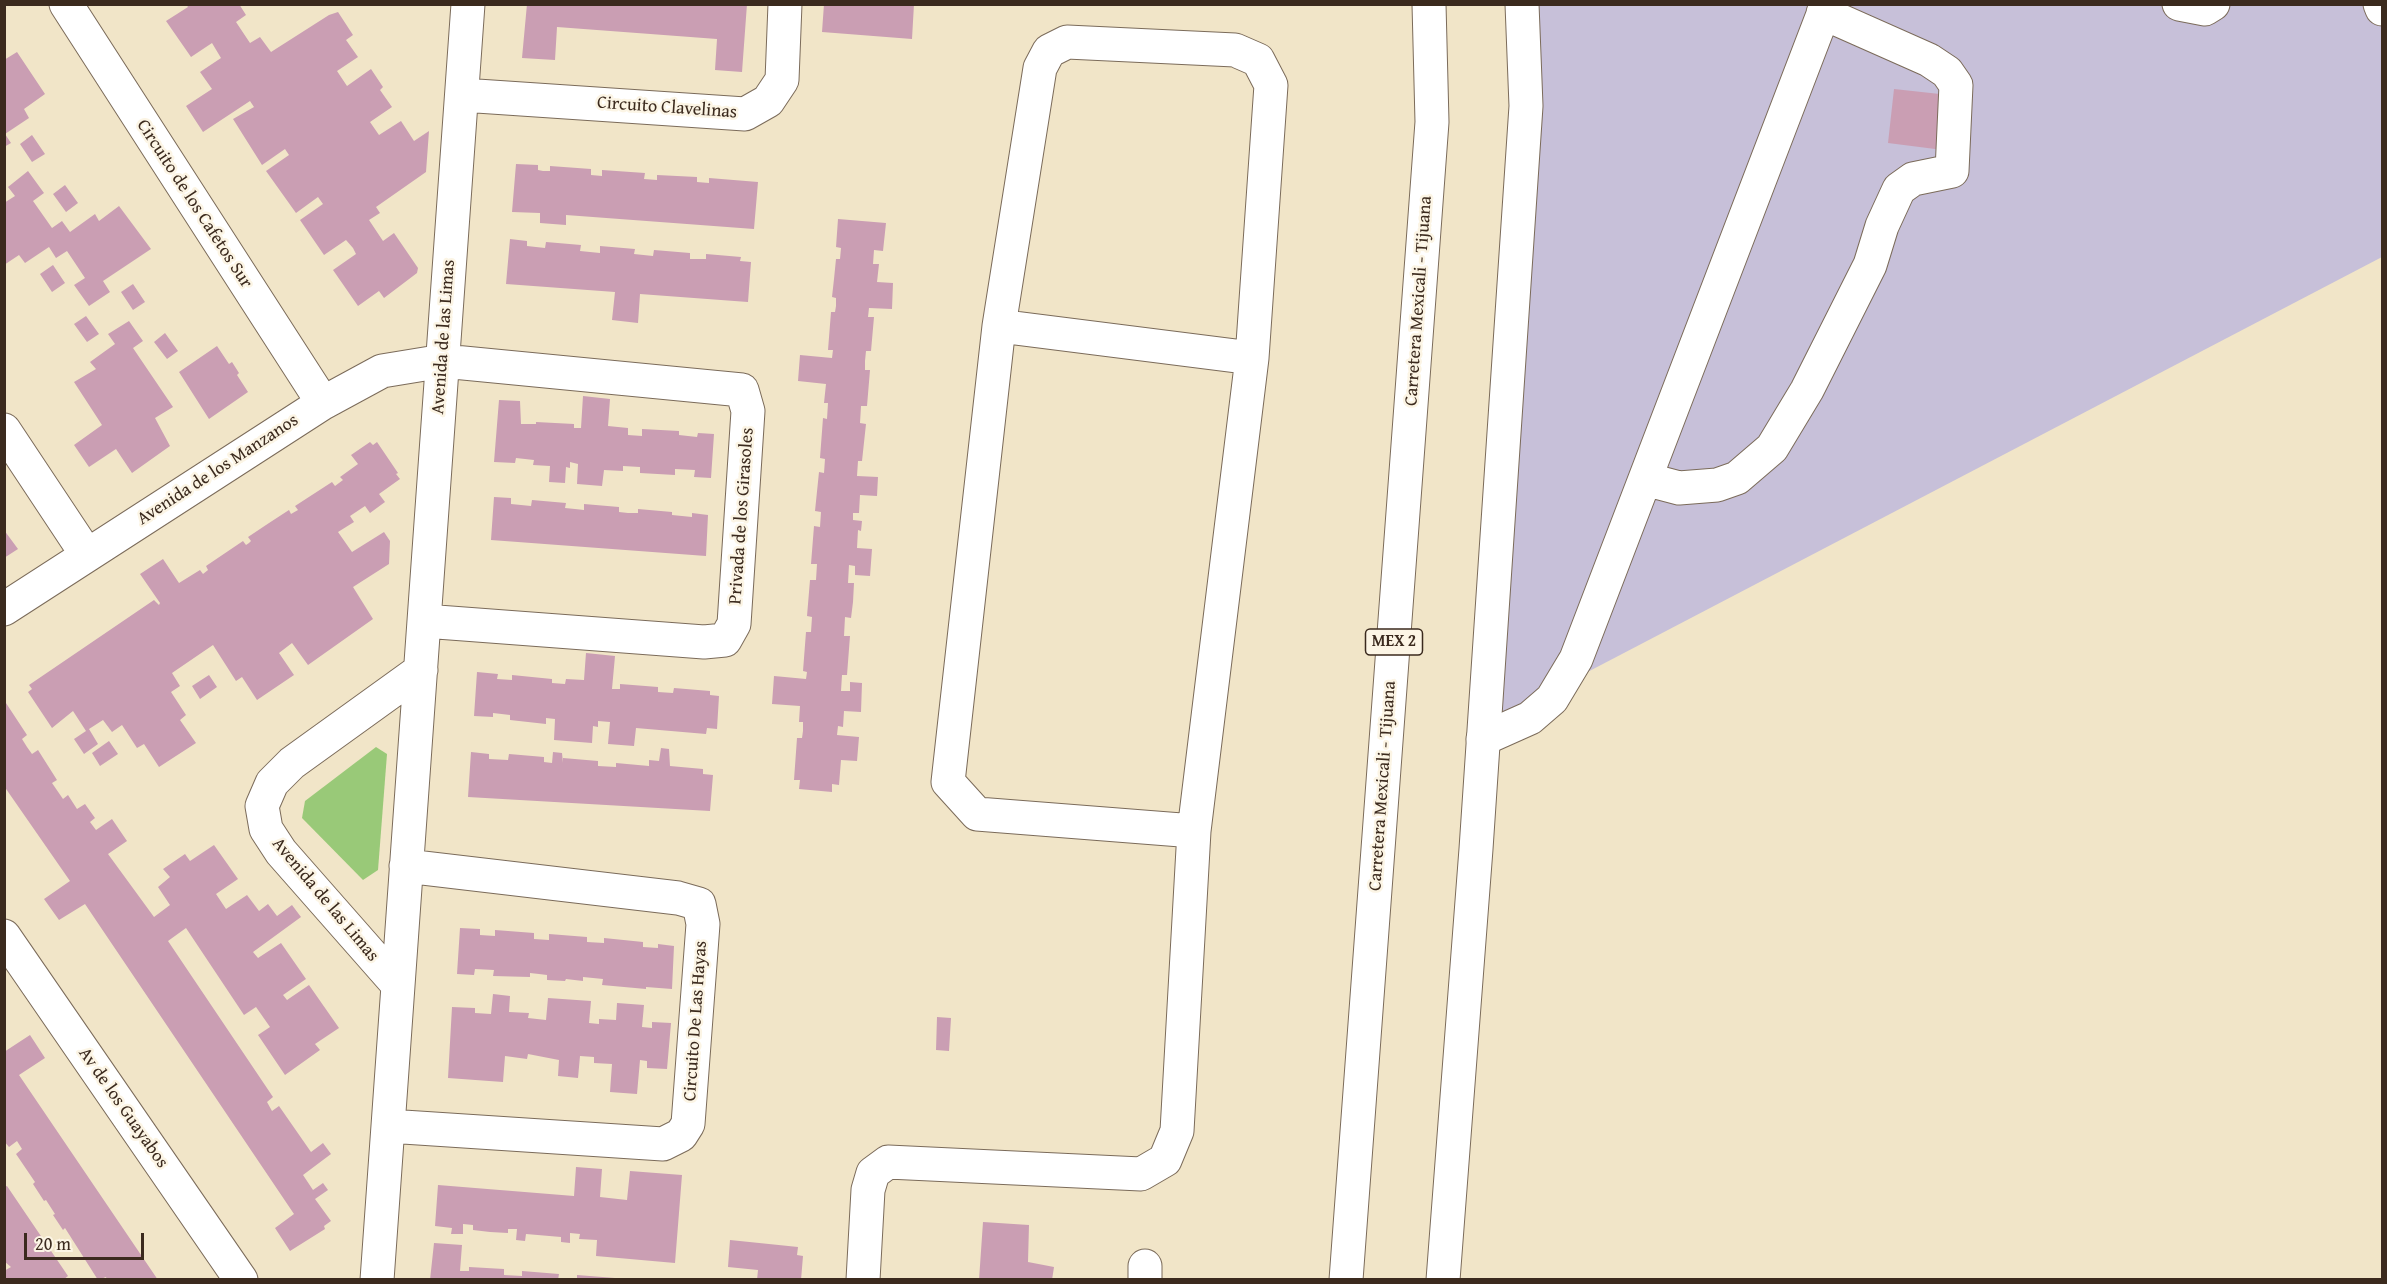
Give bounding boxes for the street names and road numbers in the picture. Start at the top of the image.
street label: Circuito Clavelinas [596,92,738,124]
street label: Circuito de los Cafetos Sur [131,116,257,292]
street label: Carretera Mexicali - Tijuana [1401,195,1437,407]
street label: Avenida de las Limas [428,259,460,415]
street label: Avenida de los Manzanos [133,410,303,530]
street label: Privada de los Girasoles [725,427,759,605]
road number: MEX 2 [1366,629,1422,655]
street label: Carretera Mexicali - Tijuana [1365,680,1401,892]
street label: Avenida de las Limas [267,834,383,966]
street label: Circuito De Las Hayas [680,940,712,1102]
street label: Av de los Guayabos [73,1044,173,1172]

